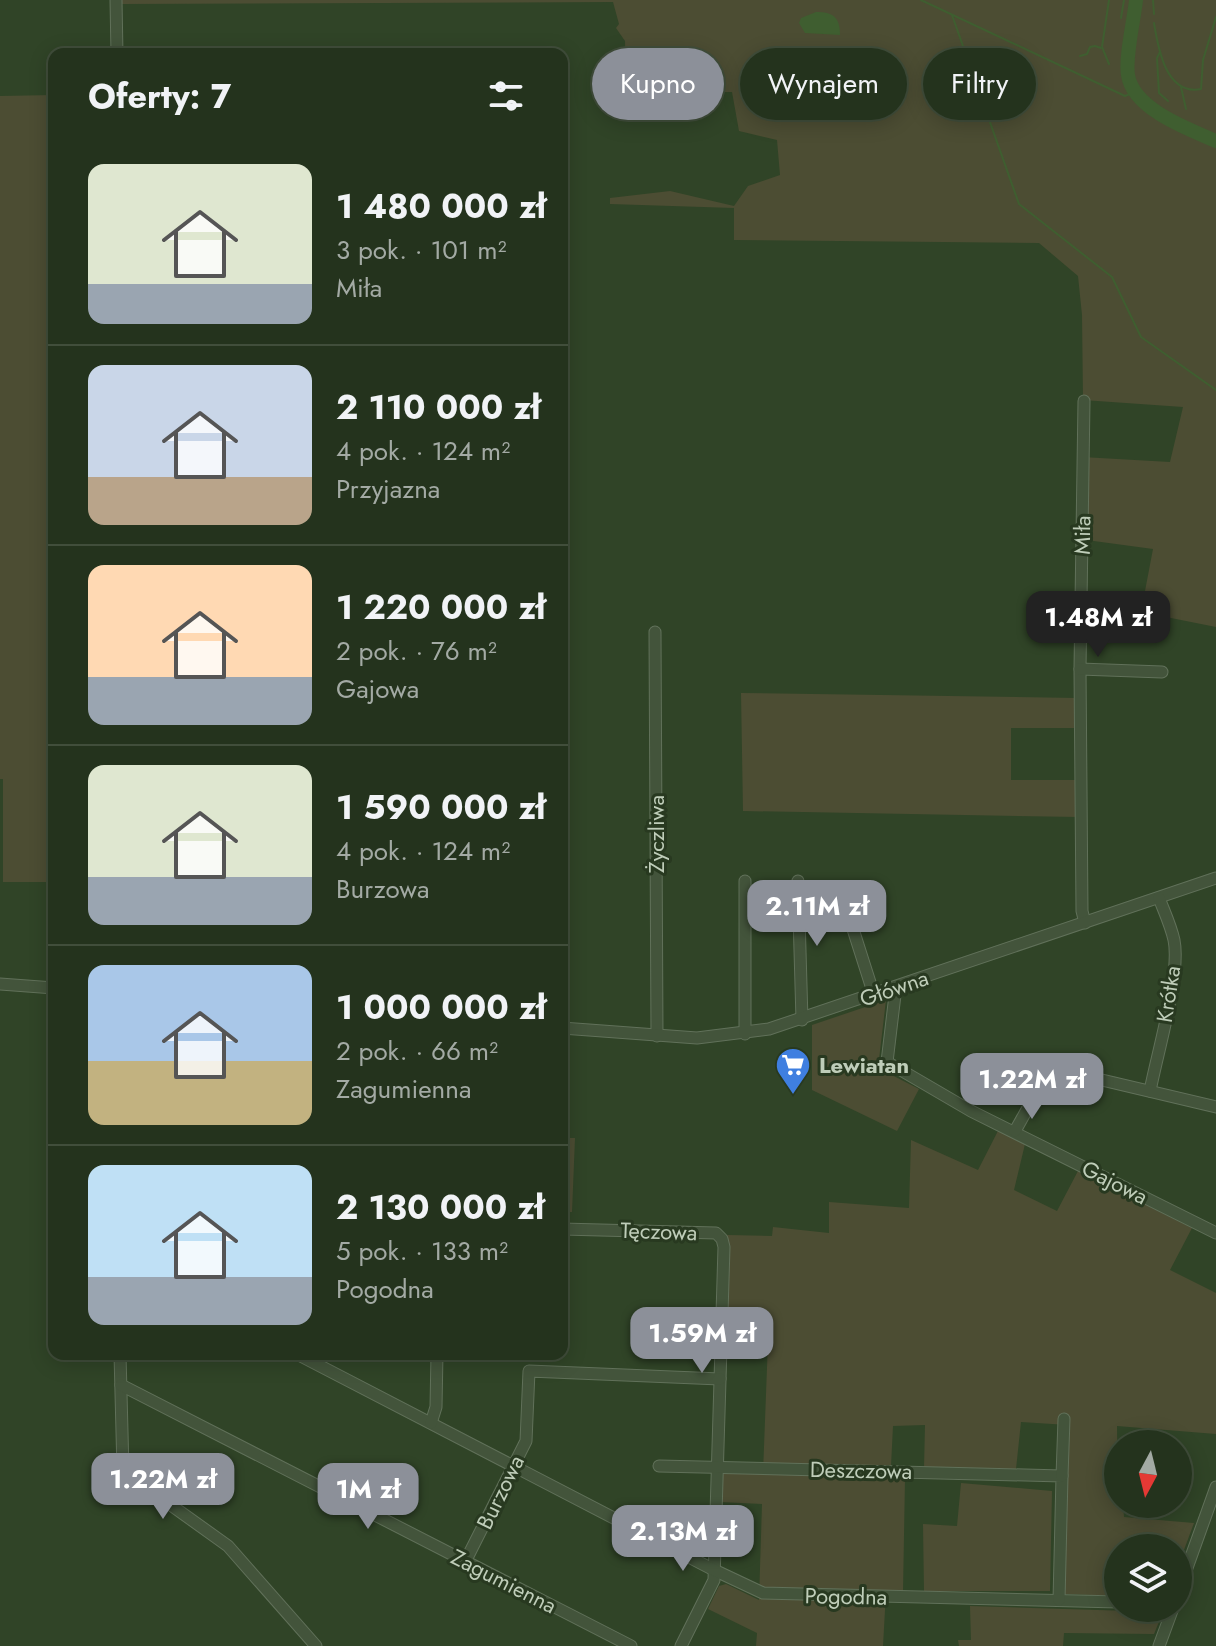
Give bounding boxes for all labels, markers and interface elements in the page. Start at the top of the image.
chip: Kupno [592,48,724,120]
chip: Wynajem [740,48,907,120]
chip: Filtry [923,48,1036,120]
text: Oferty: 7 [88,72,231,121]
icon: filters [484,74,528,118]
text: 1 480 000 zł [336,182,546,231]
icon: home [152,196,248,292]
text: 3 pok. · 101 m² [336,231,507,269]
text: Miła [336,269,382,307]
text: 2 110 000 zł [336,383,540,432]
icon: home [152,397,248,493]
text: 4 pok. · 124 m² [336,432,510,470]
text: Przyjazna [336,470,440,508]
street label: Miła [1066,515,1098,555]
text: 1 220 000 zł [336,583,545,632]
pin: 1.48M zł [1015,591,1181,659]
icon: home [152,597,248,693]
text: 1.48M zł [1044,598,1152,636]
text: 2 pok. · 76 m² [336,632,497,670]
text: Gajowa [336,670,419,708]
text: 1 590 000 zł [336,783,546,832]
street label: Życzliwa [640,795,672,873]
icon: home [152,797,248,893]
text: 4 pok. · 124 m² [336,832,510,870]
text: Burzowa [336,870,429,908]
pin: 2.11M zł [734,880,900,948]
text: 2.11M zł [765,887,869,925]
street label: Główna [855,961,933,1015]
street label: Krótka [1148,963,1188,1025]
text: 1 000 000 zł [336,983,546,1032]
icon: home [152,997,248,1093]
text: 2 pok. · 66 m² [336,1032,498,1070]
supermarket icon: Lewiatan [774,1046,812,1096]
place label: Lewiatan [819,1049,909,1081]
pin: 1.22M zł [949,1053,1115,1121]
text: 1.22M zł [978,1060,1086,1098]
text: Zagumienna [336,1070,471,1108]
street label: Gajowa [1076,1152,1154,1212]
text: 2 130 000 zł [336,1183,544,1232]
icon: home [152,1197,248,1293]
street label: Tęczowa [620,1214,698,1248]
text: 5 pok. · 133 m² [336,1232,508,1270]
text: Pogodna [336,1270,434,1308]
pin: 1.59M zł [619,1307,785,1375]
text: 1.59M zł [648,1314,756,1352]
north arrow [1104,1430,1192,1518]
map controls [1104,1430,1192,1622]
street label: Burzowa [468,1449,532,1535]
pin: 1.22M zł [80,1453,246,1521]
street label: Deszczowa [809,1453,913,1487]
text: 1.22M zł [109,1460,217,1498]
pin: 1M zł [312,1463,424,1531]
text: 1M zł [336,1470,400,1508]
pin: 2.13M zł [600,1505,766,1573]
text: 2.13M zł [630,1512,736,1550]
button: layers [1104,1534,1192,1622]
street label: Zagumienna [446,1541,562,1621]
street label: Pogodna [804,1579,888,1613]

